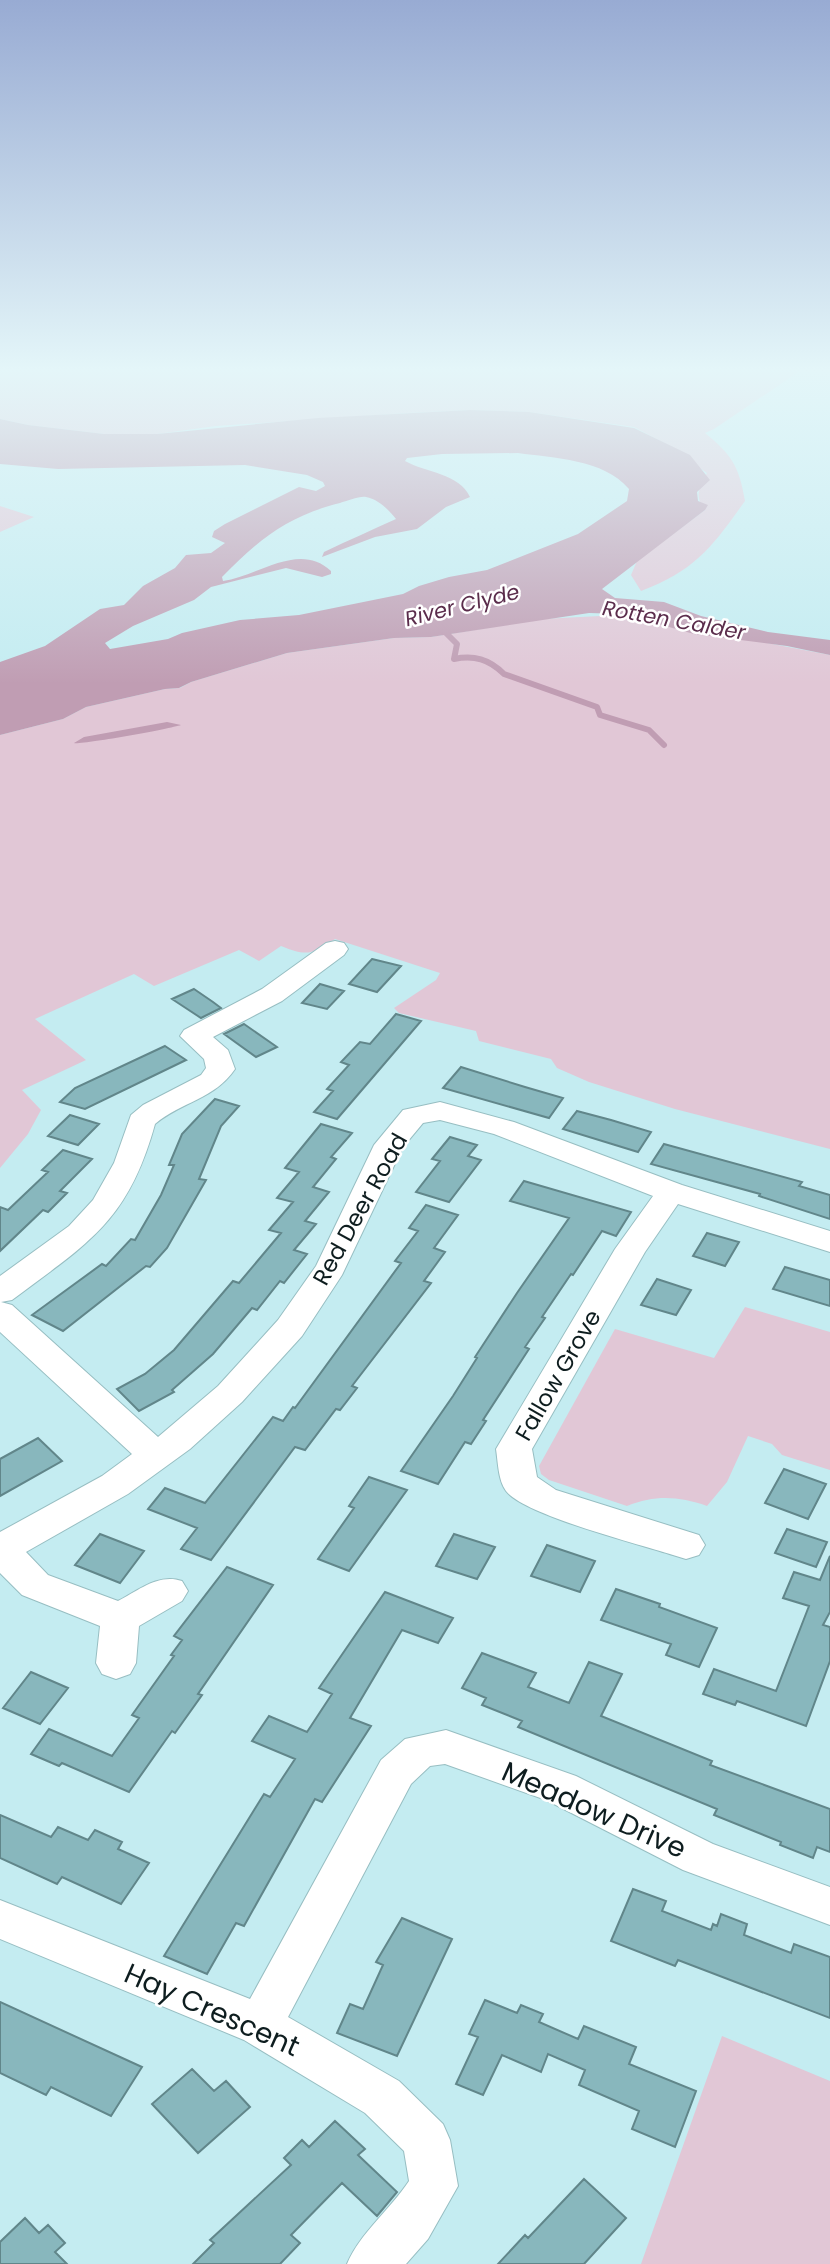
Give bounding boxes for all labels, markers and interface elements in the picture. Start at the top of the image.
water label: River Clyde [402,577,522,633]
water label: Rotten Calder [600,593,749,647]
street label: Red Deer Road [305,1127,415,1291]
street label: Fallow Grove [508,1304,608,1446]
street label: Meadow Drive [496,1752,692,1868]
street label: Hay Crescent [118,1954,306,2066]

